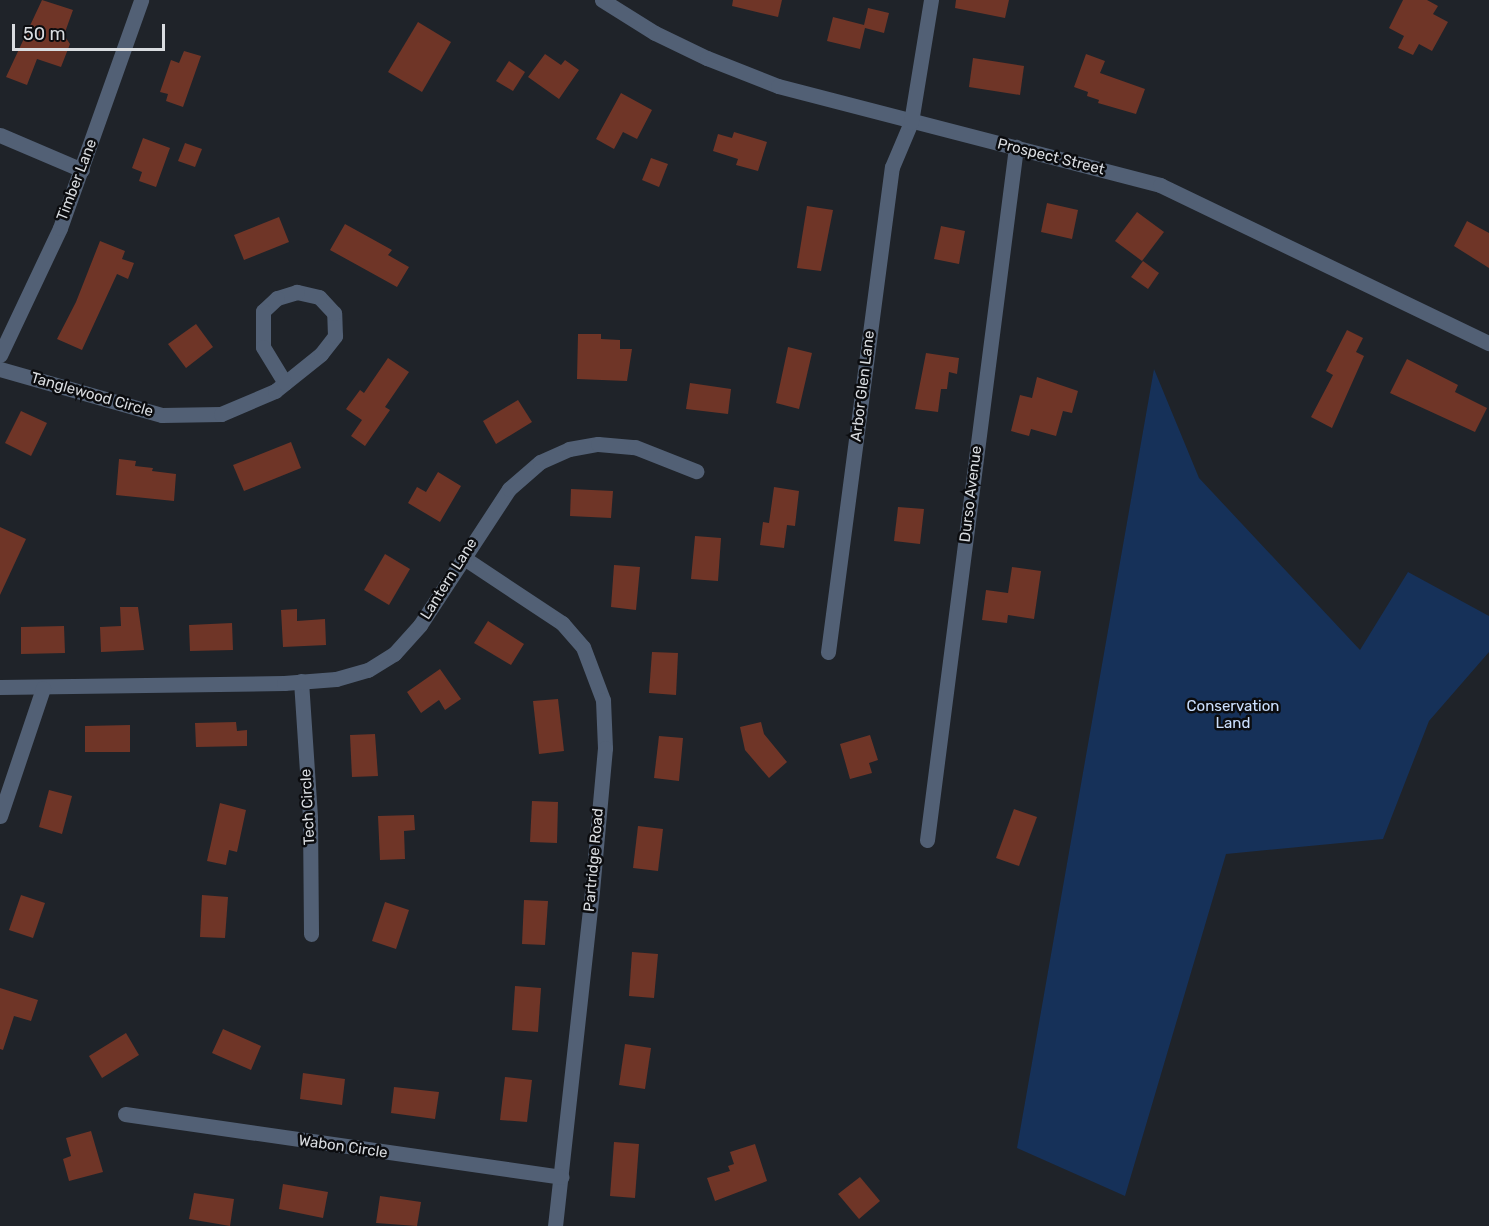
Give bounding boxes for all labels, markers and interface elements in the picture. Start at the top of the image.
scale bar [15,12,168,50]
text: 50 m [23,23,66,45]
street label: Prospect Street [995,135,1107,179]
street label: Timber Lane [53,136,101,224]
street label: Arbor Glen Lane [847,329,879,443]
street label: Tanglewood Circle [29,369,155,421]
street label: Durso Avenue [956,444,986,544]
street label: Lantern Lane [417,535,481,623]
park label: Conservation Land [1187,697,1279,732]
street label: Tech Circle [297,768,319,846]
street label: Partridge Road [580,807,608,913]
street label: Wabon Circle [297,1132,389,1162]

